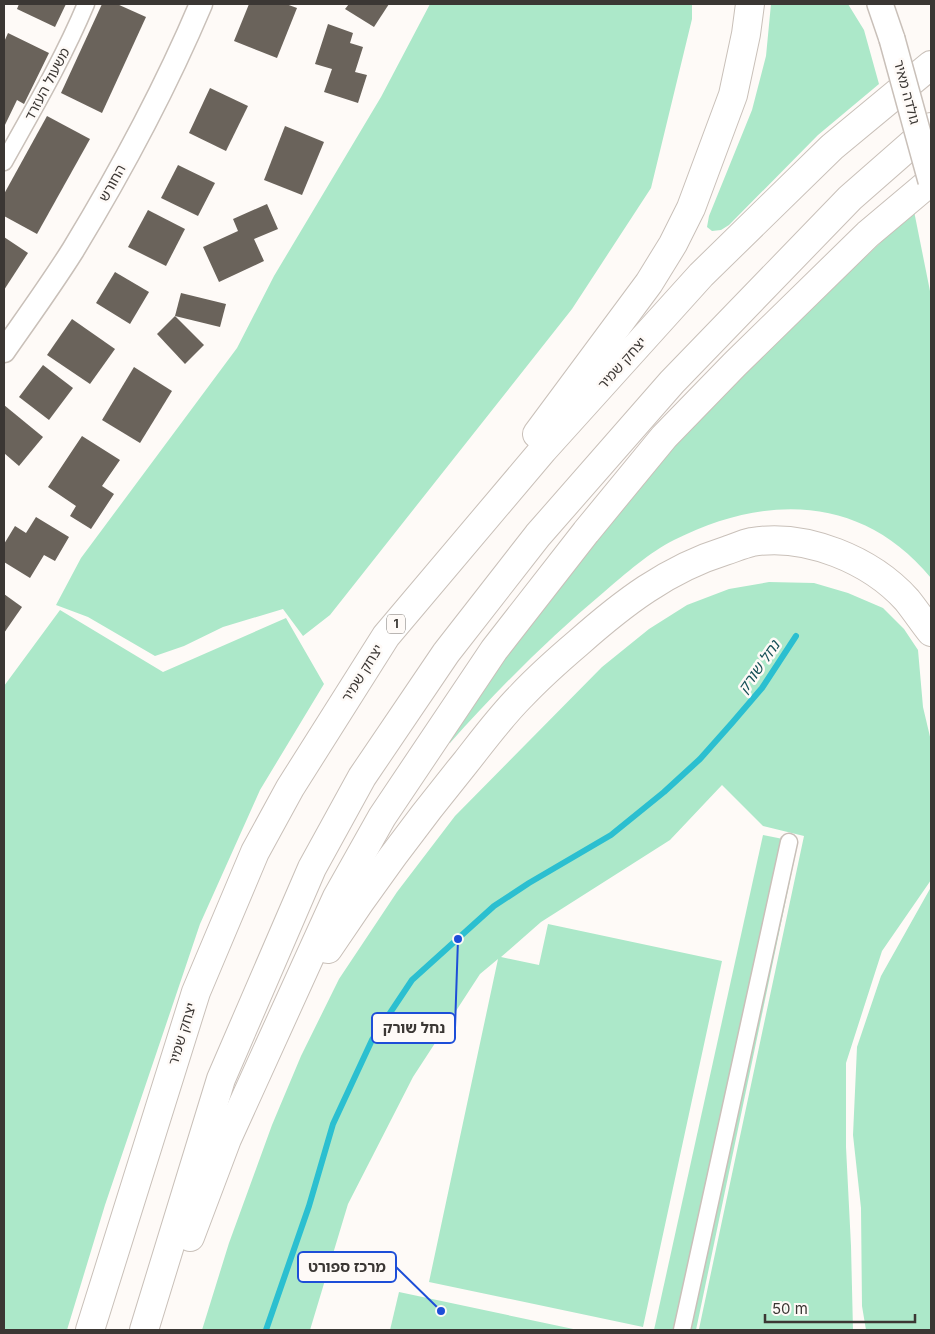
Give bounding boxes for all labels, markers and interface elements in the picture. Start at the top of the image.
street label: משעול העזרד [20,45,73,123]
street label: גולדה מאיר [891,58,924,126]
street label: החורש [95,161,129,204]
street label: יצחק שמיר [594,333,650,392]
road number: 1 [387,614,405,634]
water label: נחל שורק [734,636,784,697]
street label: יצחק שמיר [337,641,386,705]
street label: יצחק שמיר [164,1001,199,1067]
callout: נחל שורק [372,1013,455,1043]
text: נחל שורק [383,1018,445,1037]
callout: מרכז ספורט [298,1252,396,1282]
text: מרכז ספורט [308,1257,386,1276]
scale bar [765,1292,915,1324]
text: 50 m [772,1299,808,1318]

